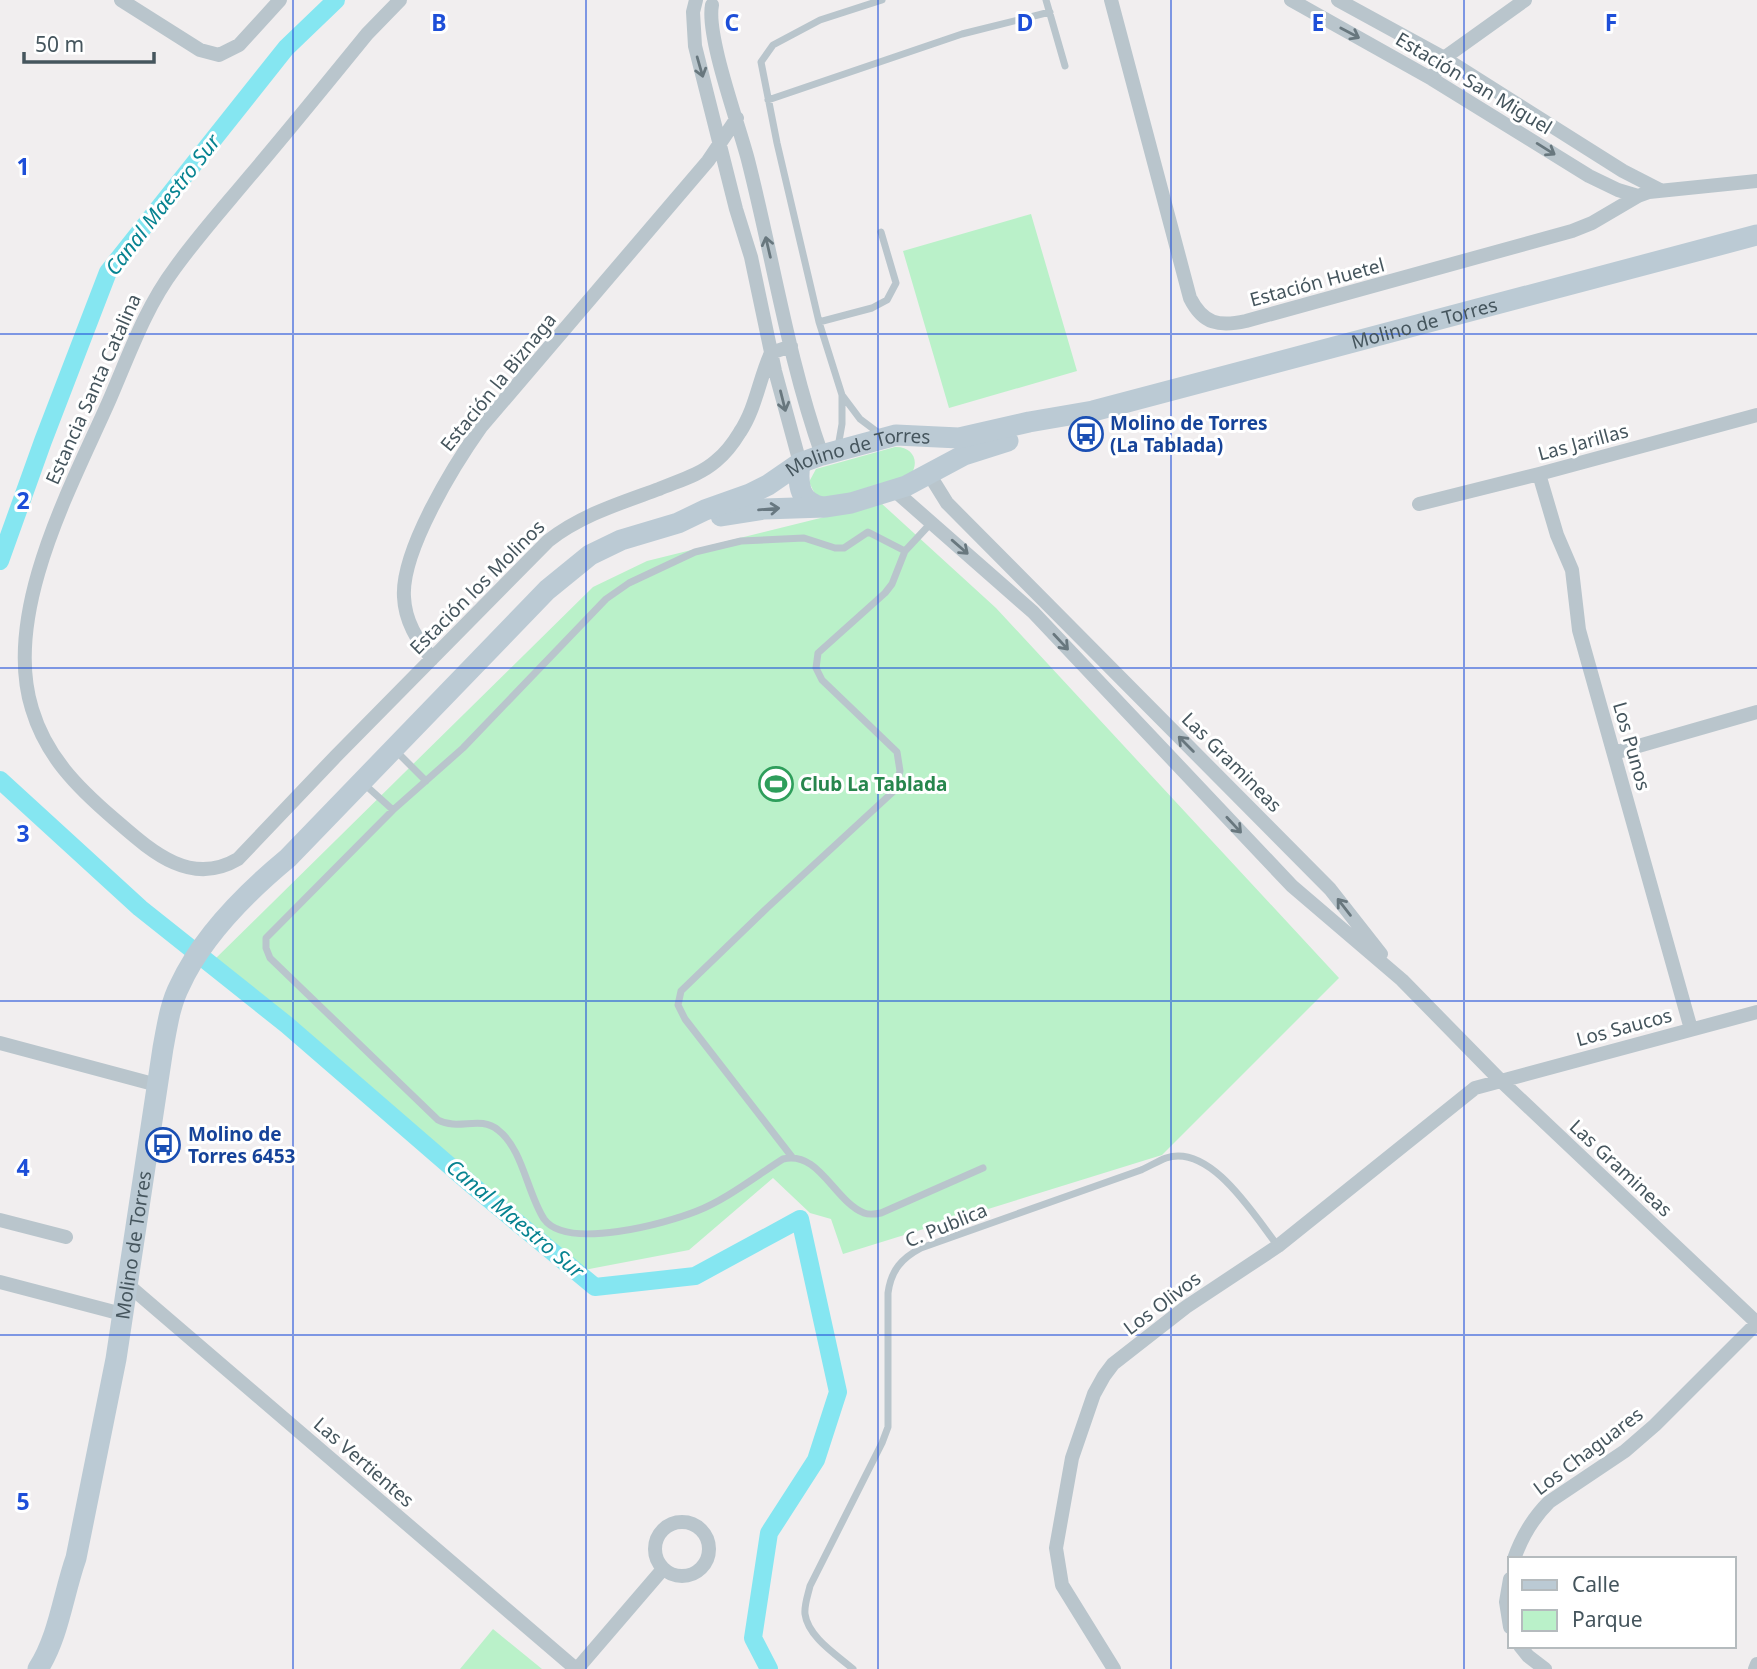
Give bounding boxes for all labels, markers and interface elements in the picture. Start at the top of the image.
text: B [431,6,447,38]
text: C [725,6,740,38]
text: D [1017,6,1033,38]
text: E [1312,6,1324,38]
text: F [1605,6,1617,38]
scale bar [24,21,154,65]
street label: Estación San Miguel [1391,26,1557,140]
one-way arrow [1339,27,1360,40]
text: 50 m [35,30,84,58]
one-way arrow [695,56,708,78]
water label: Canal Maestro Sur [98,127,227,281]
one-way arrow [1535,143,1555,157]
text: 1 [16,150,30,182]
one-way arrow [761,237,774,259]
street label: Estación Huetel [1247,252,1387,312]
street label: Estancia Santa Catalina [39,290,147,488]
street label: Molino de Torres [1348,291,1500,355]
street label: Estación la Biznaga [434,307,562,457]
one-way arrow [777,389,790,412]
place label: Molino de Torres (La Tablada) [1110,410,1268,458]
bus stop icon: Molino de Torres (La Tablada) [1067,415,1105,453]
street label: Las Jarillas [1535,417,1631,467]
street label: Molino de Torres [780,422,931,483]
text: 2 [16,484,30,516]
one-way arrow [758,502,780,515]
street label: Estación los Molinos [404,514,550,660]
one-way arrow [951,539,969,555]
one-way arrow [1053,633,1070,650]
street label: Los Punos [1607,699,1657,793]
street label: Las Gramineas [1176,706,1288,818]
one-way arrow [1178,736,1195,753]
sports icon: Club La Tablada [757,765,795,803]
place label: Club La Tablada [800,771,947,797]
one-way arrow [1226,816,1242,834]
text: 3 [16,817,30,849]
one-way arrow [1337,899,1352,917]
street label: Los Saucos [1573,1002,1675,1052]
street label: Las Gramineas [1564,1114,1678,1222]
place label: Molino de Torres 6453 [188,1121,296,1169]
bus stop icon: Molino de Torres 6453 [144,1126,182,1164]
text: 4 [16,1151,30,1183]
water label: Canal Maestro Sur [441,1152,592,1285]
street label: Molino de Torres [109,1169,157,1321]
street label: C. Publica [901,1197,991,1253]
street label: Los Olivos [1118,1265,1206,1341]
street label: Los Chaguares [1528,1401,1648,1501]
street label: Las Vertientes [308,1411,420,1513]
text: 5 [16,1485,30,1517]
legend [1508,1557,1736,1648]
text: Calle [1572,1570,1620,1598]
text: Parque [1572,1605,1642,1633]

